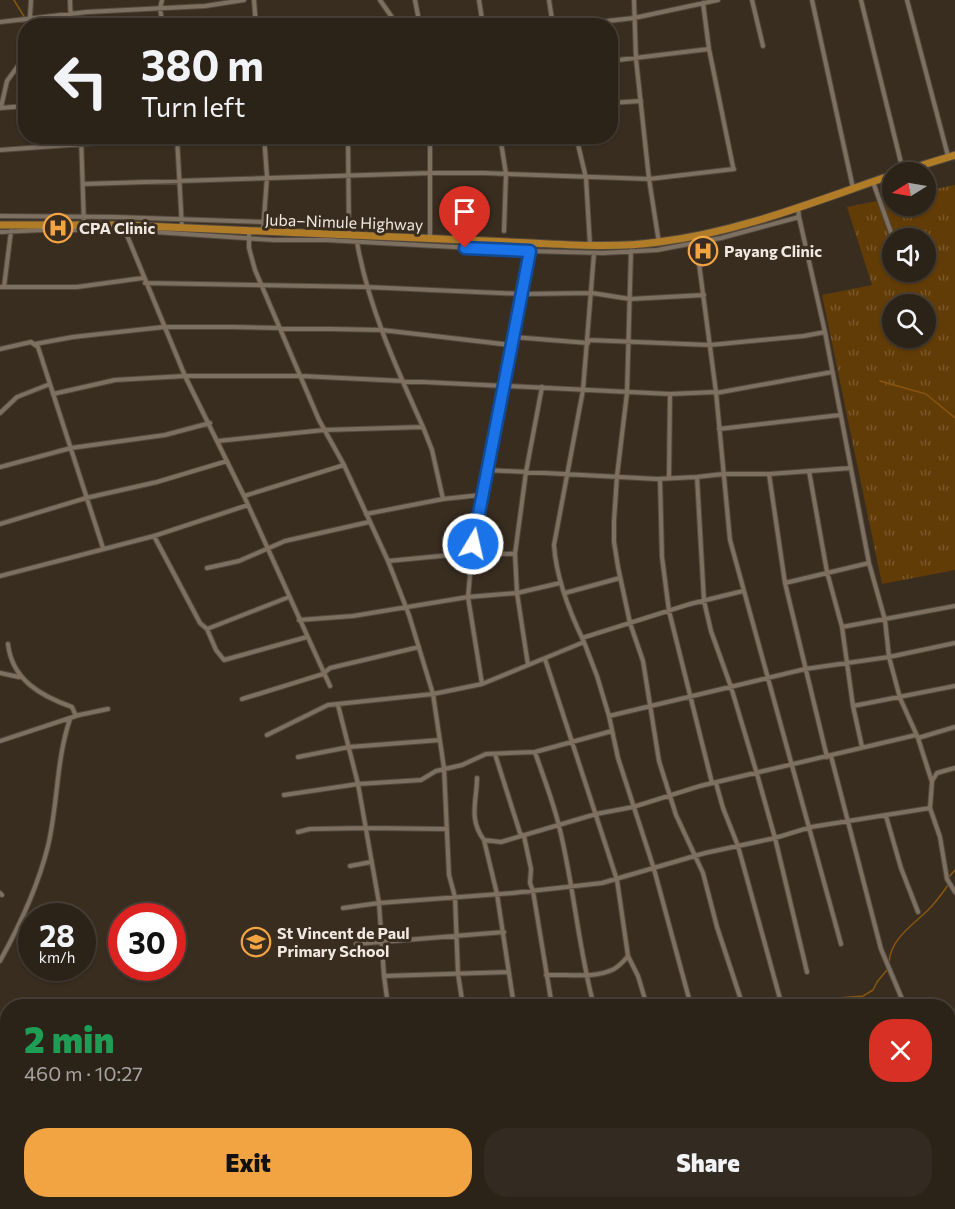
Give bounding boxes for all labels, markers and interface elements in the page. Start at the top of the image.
text: 380 m [141,38,264,90]
icon: left [42,42,120,120]
text: Turn left [141,90,245,123]
north arrow [882,162,936,216]
map controls [882,162,936,348]
pin [439,186,490,248]
icon: arrive [448,195,481,228]
street label: Juba–Nimule Highway [265,209,423,234]
hospital icon: CPA Clinic [42,212,74,244]
place label: CPA Clinic [79,218,155,237]
button: sound [882,228,936,282]
hospital icon: Payang Clinic [687,235,719,267]
place label: Payang Clinic [724,241,822,260]
button: search [882,294,936,348]
position arrow [441,512,505,576]
speed limit sign: 30 [108,903,186,981]
text: 28 [39,916,75,953]
place label: St Vincent de Paul Primary School [277,923,410,960]
school or university icon: St Vincent de Paul Primary School [240,926,272,958]
text: km/h [39,948,75,966]
text: 2 min [24,1016,114,1060]
button: close [869,1019,932,1082]
text: 460 m · 10:27 [24,1061,143,1085]
button: Exit [24,1128,472,1197]
button: Share [484,1128,932,1197]

